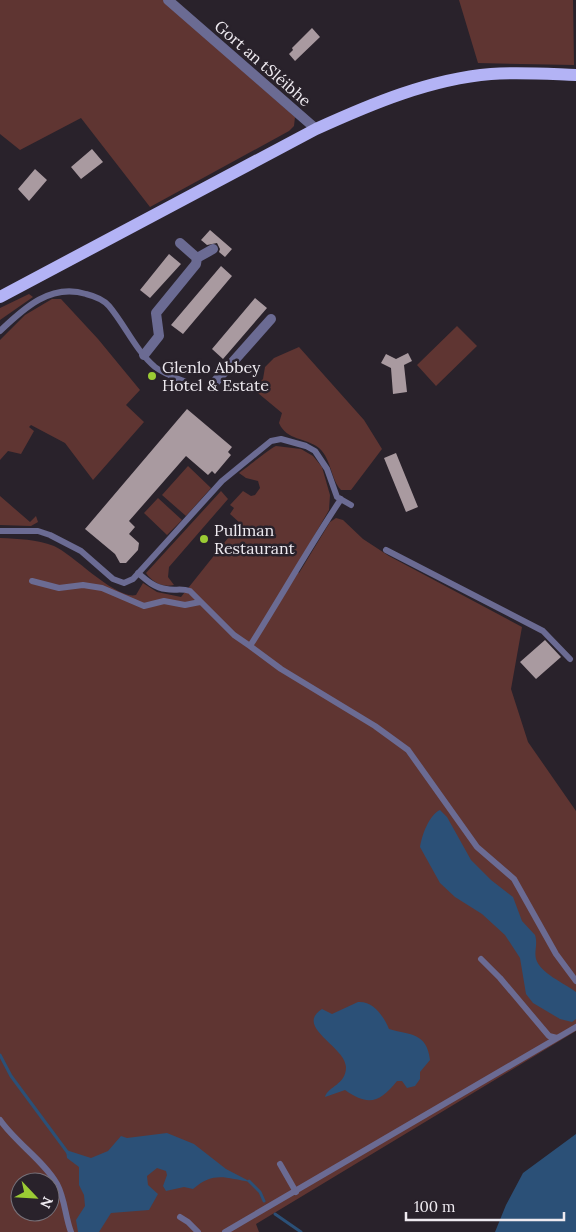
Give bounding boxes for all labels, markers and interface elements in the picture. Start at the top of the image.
street label: Gort an tSléibhe [211,16,316,111]
place label: Glenlo Abbey Hotel & Estate [162,357,269,395]
marker: Glenlo Abbey Hotel & Estate [146,370,158,382]
place label: Pullman Restaurant [214,520,296,558]
marker: Pullman Restaurant [198,533,210,545]
north arrow [10,1172,60,1222]
scale bar [406,1190,564,1222]
text: N [36,1194,57,1211]
text: 100 m [414,1197,455,1216]

